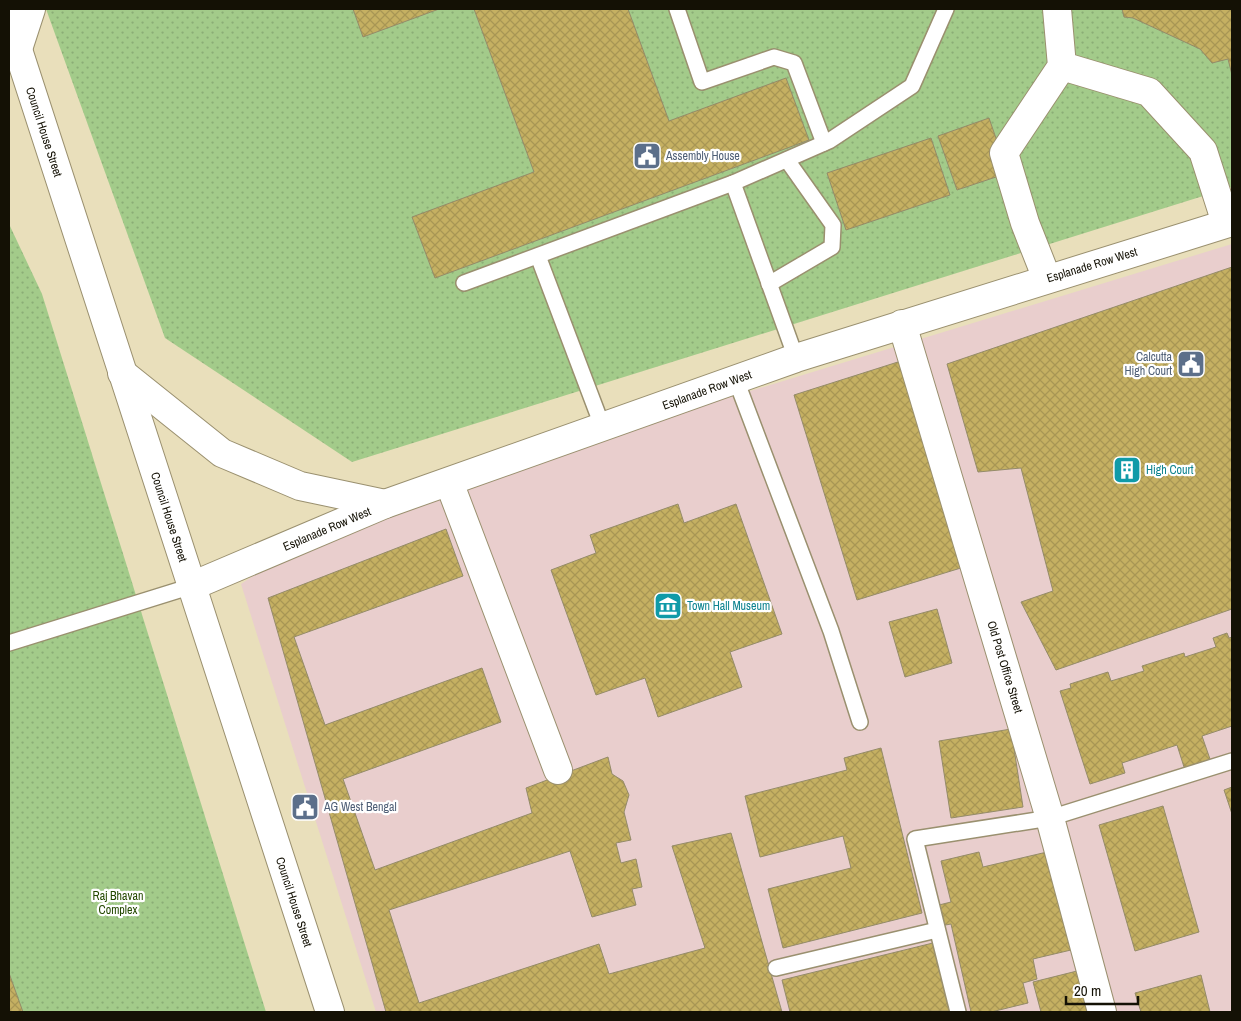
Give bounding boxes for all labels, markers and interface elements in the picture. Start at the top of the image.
street label: Council House Street [22,85,66,179]
public building icon: Assembly House [632,141,662,171]
place label: Assembly House [665,148,740,164]
street label: Esplanade Row West [1045,244,1139,286]
place label: Calcutta High Court [1124,349,1173,379]
public building icon: Calcutta High Court [1176,349,1206,379]
street label: Esplanade Row West [660,366,754,414]
building icon: High Court [1112,455,1142,485]
place label: High Court [1146,462,1194,478]
street label: Council House Street [147,470,191,564]
street label: Esplanade Row West [281,503,374,555]
museum icon: Town Hall Museum [653,591,683,621]
place label: Town Hall Museum [687,598,770,614]
street label: Old Post Office Street [983,619,1027,715]
public building icon: AG West Bengal [290,792,320,822]
place label: AG West Bengal [323,799,397,815]
street label: Council House Street [272,855,316,949]
park label: Raj Bhavan Complex [93,888,143,918]
scale bar [1066,974,1138,1006]
text: 20 m [1074,980,1101,1001]

